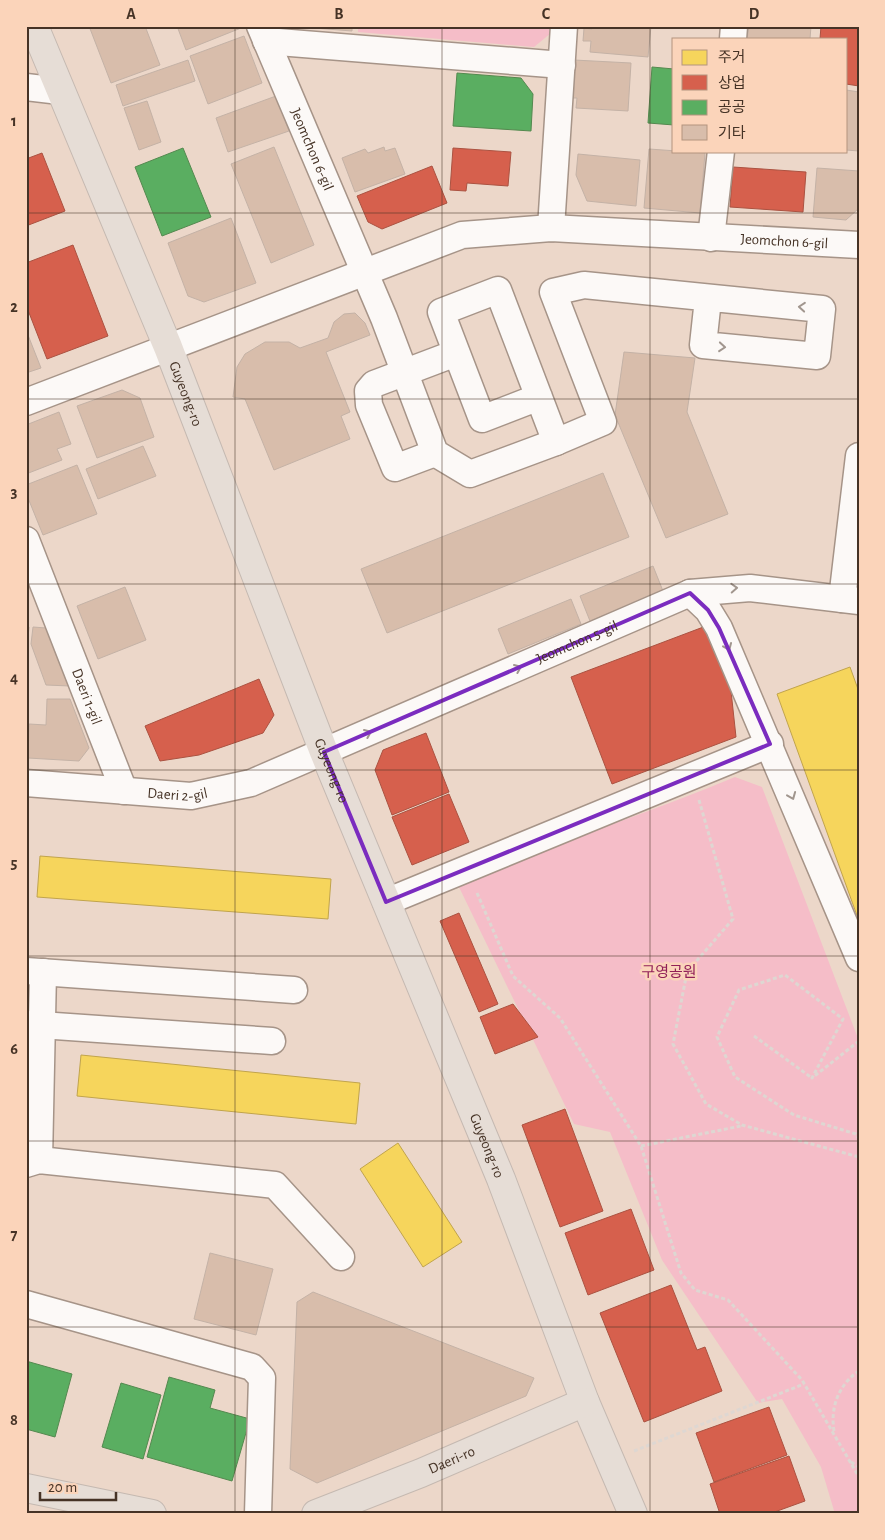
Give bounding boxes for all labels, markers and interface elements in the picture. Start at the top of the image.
text: A [126,6,136,22]
text: B [334,6,344,22]
text: C [542,6,551,22]
text: D [749,6,760,22]
legend [672,38,848,152]
text: 주거 [718,49,746,65]
text: 상업 [718,75,746,91]
text: 공공 [718,100,746,115]
street label: Jeomchon 6-gil [288,106,336,193]
text: 1 [11,113,17,129]
text: 기타 [718,125,746,141]
street label: Jeomchon 6-gil [740,231,829,251]
text: 2 [10,299,18,315]
one-way arrow [798,302,806,313]
one-way arrow [719,341,727,352]
street label: Guyeong-ro [166,359,205,429]
text: 3 [11,484,18,500]
one-way arrow [730,583,738,594]
street label: Jeomchon 5-gil [534,618,620,667]
one-way arrow [721,642,732,651]
one-way arrow [513,664,521,674]
street label: Daeri 1-gil [69,666,104,727]
text: 4 [10,670,18,686]
one-way arrow [363,728,372,739]
street label: Guyeong-ro [311,736,351,805]
street label: Daeri 2-gil [147,786,209,804]
one-way arrow [786,791,796,800]
text: 5 [11,855,18,871]
park label: 구영공원 [641,964,697,980]
text: 6 [10,1041,18,1057]
street label: Guyeong-ro [467,1111,507,1180]
text: 7 [11,1227,18,1243]
text: 8 [10,1412,18,1428]
street label: Daeri-ro [426,1444,477,1477]
scale bar [40,1470,116,1502]
text: 20 m [48,1480,77,1495]

